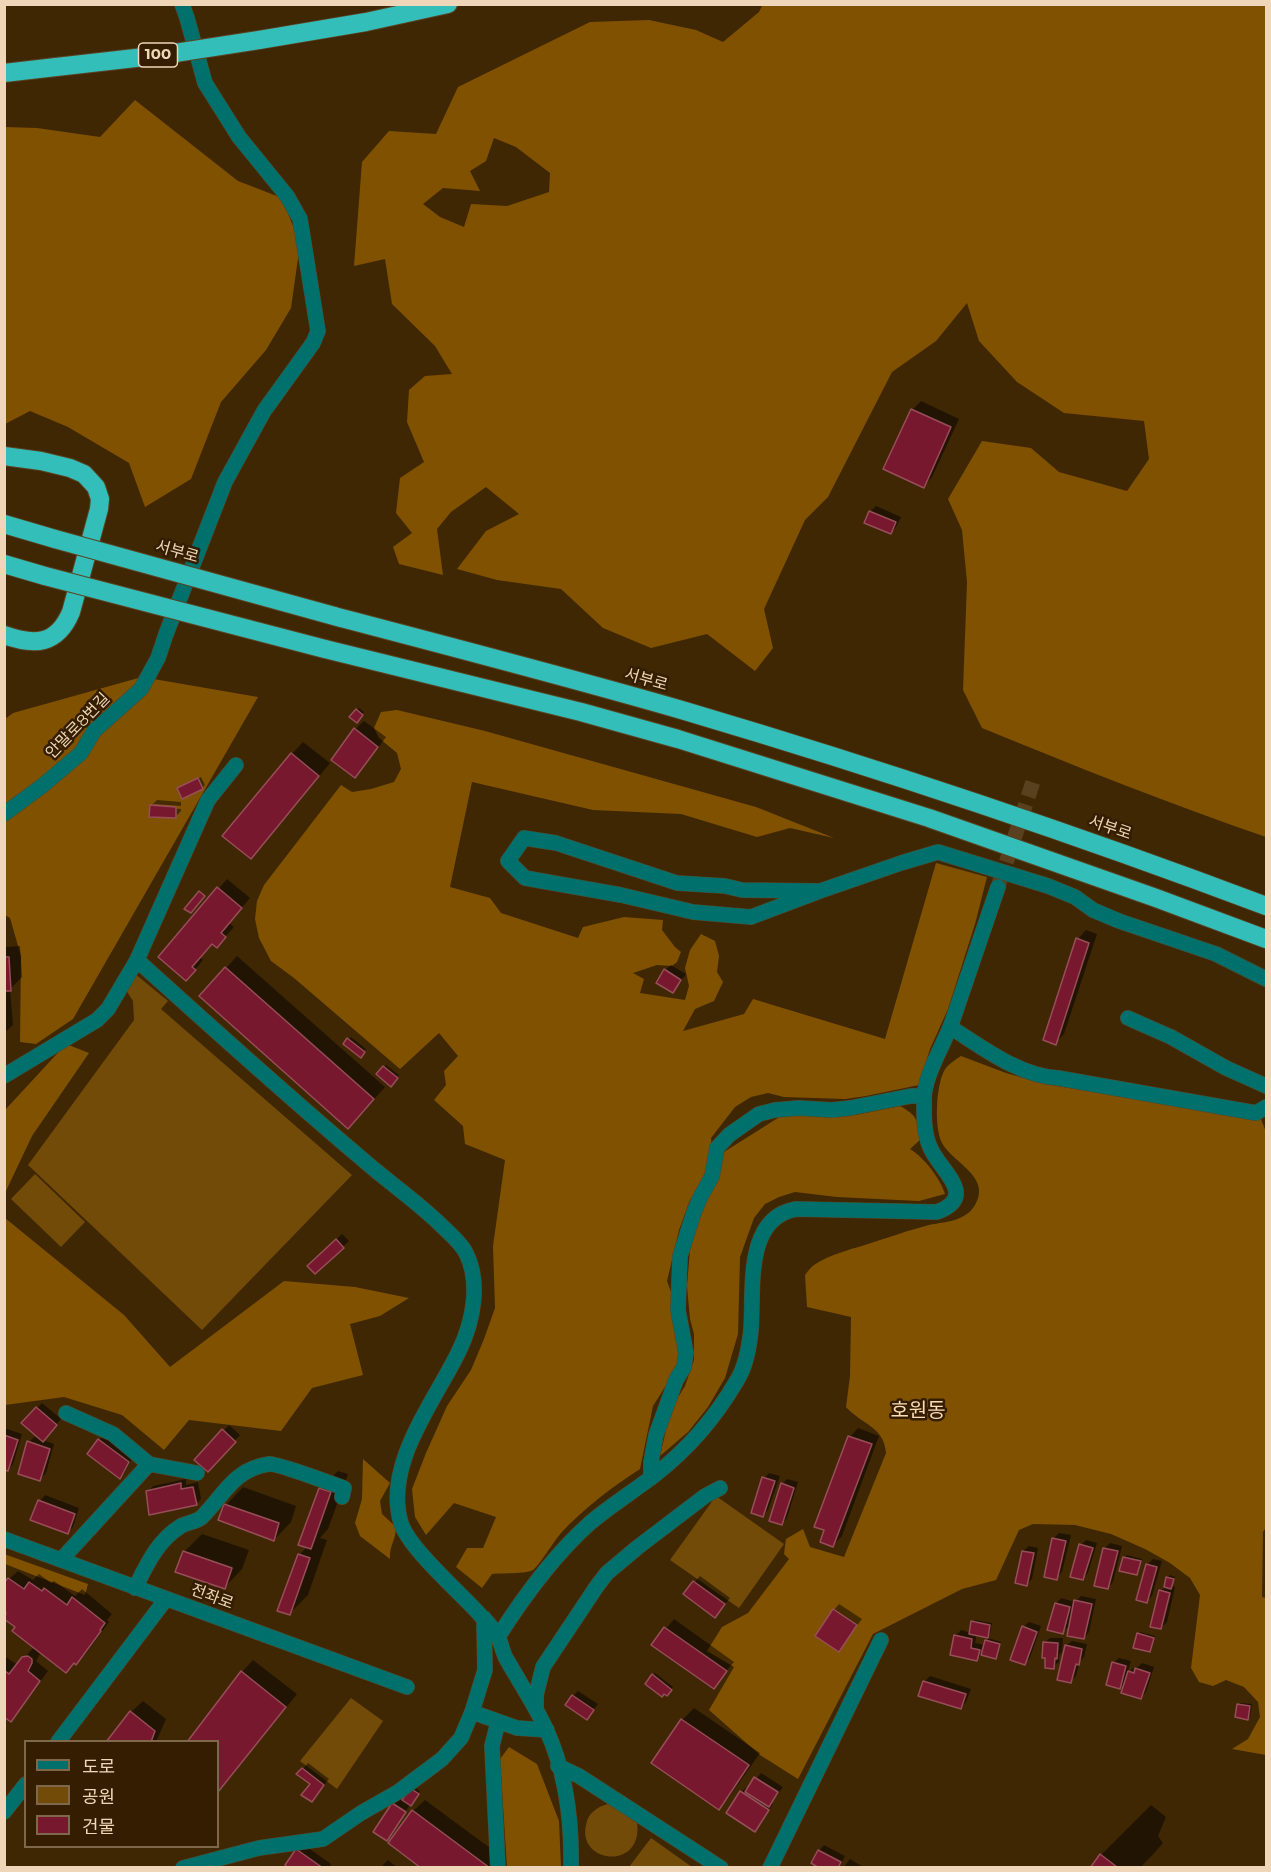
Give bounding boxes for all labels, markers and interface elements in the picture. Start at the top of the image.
road number: 100 [138,43,178,67]
street label: 서부로 [153,537,201,567]
street label: 서부로 [622,665,670,695]
street label: 안말로8번길 [42,689,114,763]
street label: 서부로 [1086,812,1134,844]
district label: 호원동 [890,1399,946,1423]
street label: 전좌로 [188,1580,236,1614]
legend [24,1740,219,1848]
text: 도로 [82,1756,115,1778]
text: 공원 [82,1786,115,1808]
text: 건물 [82,1816,115,1838]

